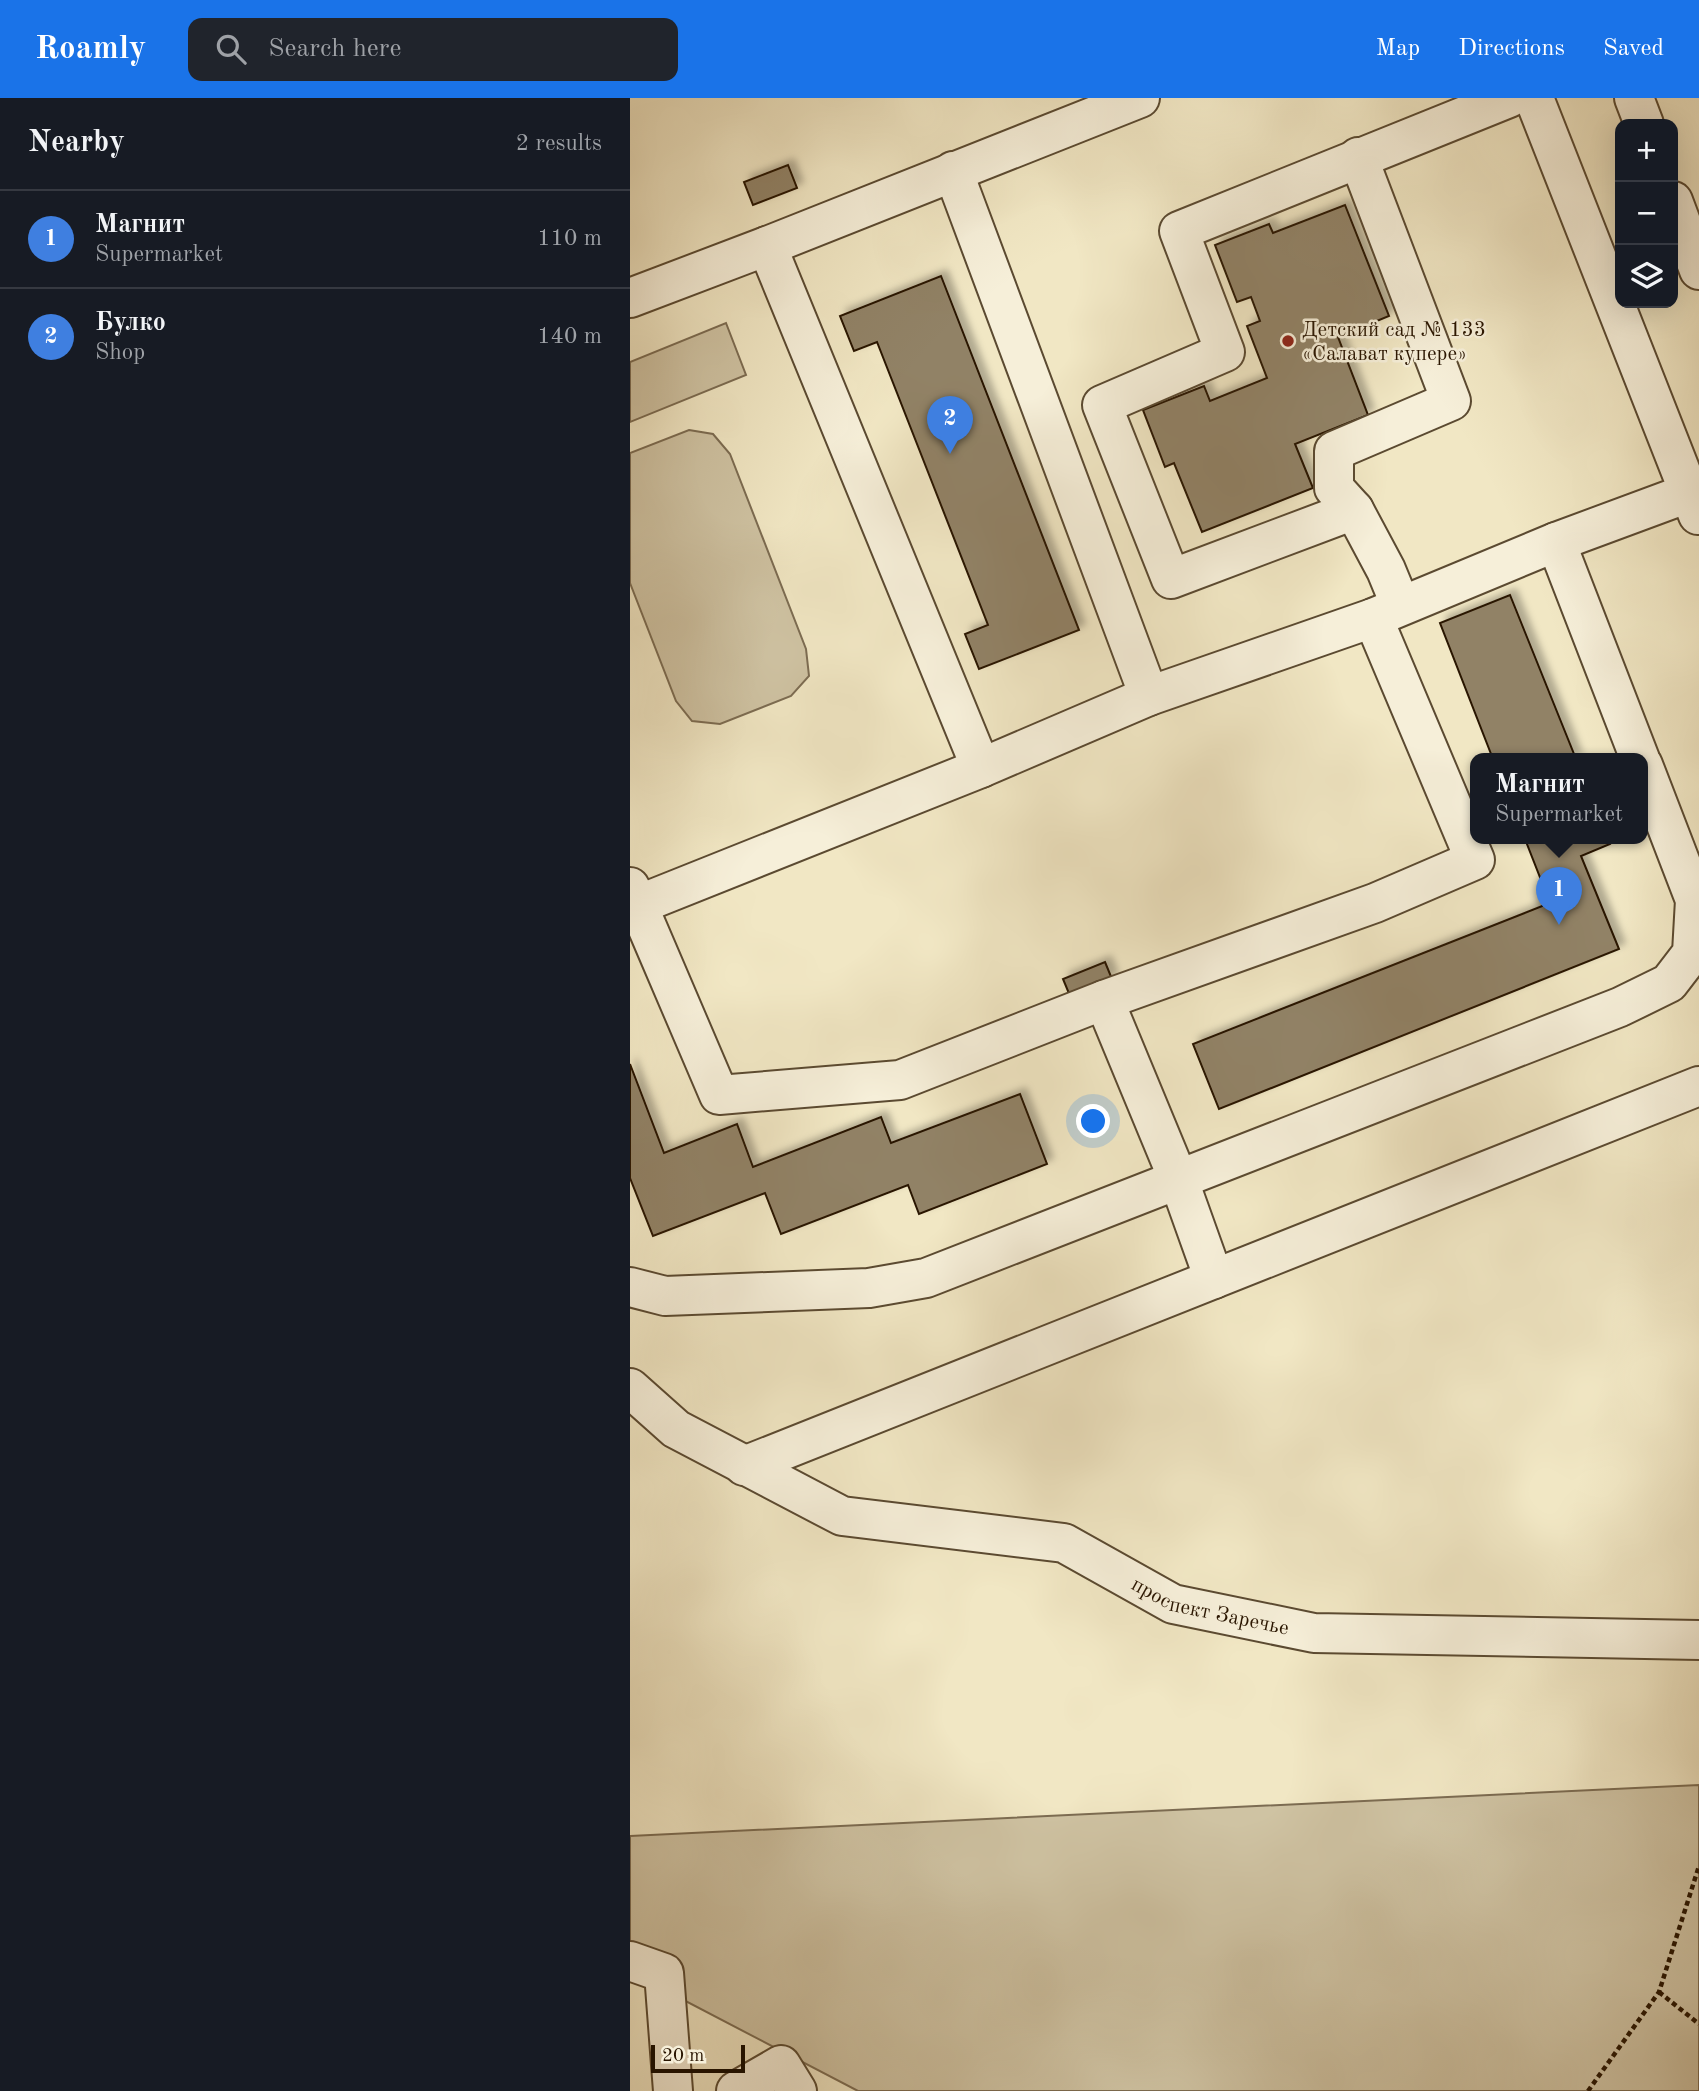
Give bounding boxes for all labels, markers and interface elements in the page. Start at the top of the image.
search box [188,18,678,81]
icon: search [212,30,250,68]
text: Roamly [35,33,146,66]
text: Search here [268,36,401,62]
text: Map [1376,37,1420,61]
text: Directions [1458,37,1565,61]
text: Saved [1603,37,1664,61]
map controls [1615,119,1678,308]
button: + [1615,119,1678,182]
text: Nearby [28,128,125,158]
text: 2 results [516,132,602,155]
button: − [1615,182,1678,245]
text: Магнит [95,212,185,238]
text: 1 [44,227,58,250]
text: 110 m [537,227,602,250]
text: Supermarket [95,243,223,266]
button: layers [1615,245,1678,308]
text: Булко [95,310,166,336]
place label: Детский сад № 133 «Салават купере» [1302,320,1486,365]
text: 2 [44,325,58,348]
text: 140 m [537,325,602,348]
marker: Детский сад № 133 «Салават купере» [1280,333,1296,349]
text: Shop [95,341,145,364]
pin: 2 [927,396,973,454]
popup [1470,753,1648,844]
text: Магнит [1495,772,1585,798]
text: Supermarket [1495,803,1623,826]
pin: 1 [1536,867,1582,925]
your location [1076,1104,1110,1138]
street label: проспект Заречье [1128,1574,1291,1640]
scale bar [651,2042,746,2074]
text: 20 m [662,2047,704,2066]

